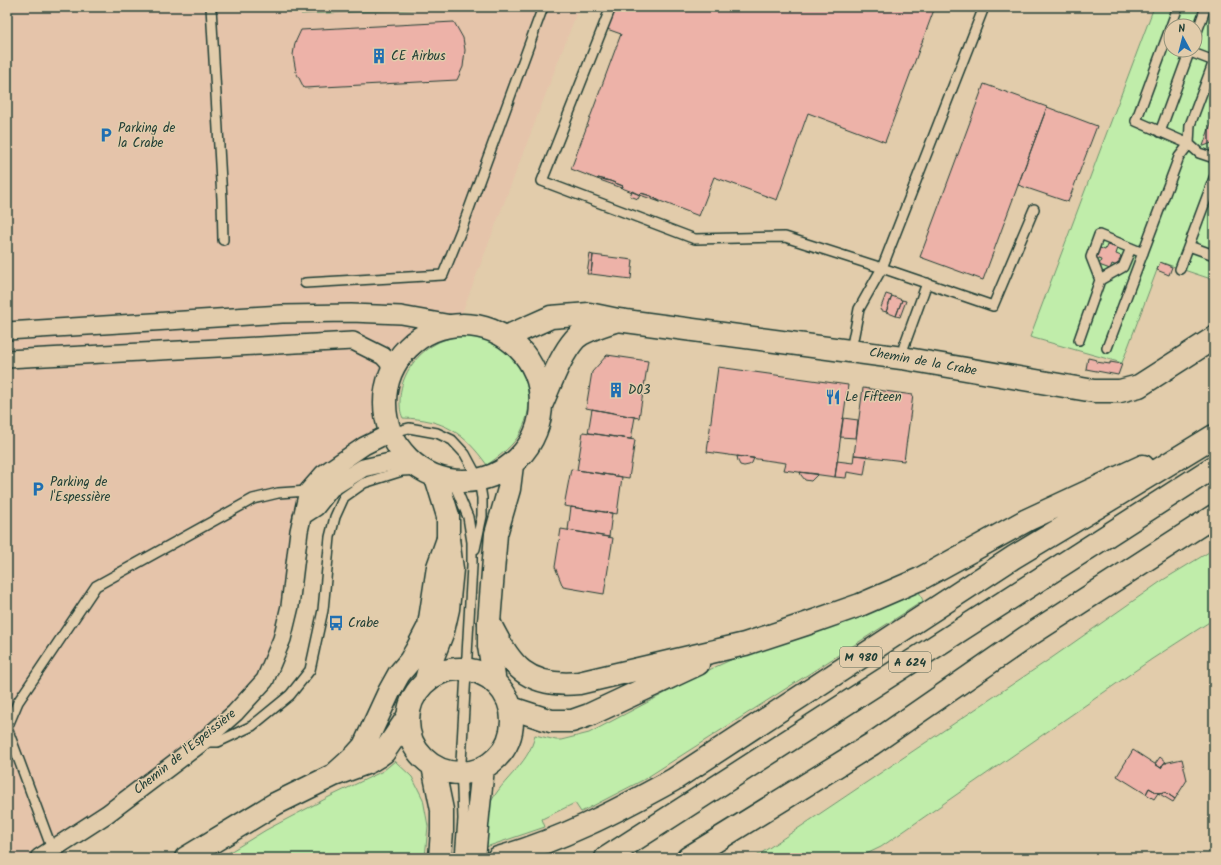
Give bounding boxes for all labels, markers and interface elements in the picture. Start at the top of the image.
north arrow [1163,18,1203,58]
text: N [1177,20,1186,38]
place label: CE Airbus [391,46,446,67]
building icon: CE Airbus [370,47,388,65]
place label: Parking de la Crabe [118,118,175,154]
parking icon: Parking de la Crabe [97,126,115,144]
street label: Chemin de la Crabe [867,342,979,382]
place label: D03 [628,380,650,401]
building icon: D03 [607,381,625,399]
place label: Le Fifteen [845,387,902,408]
restaurant icon: Le Fifteen [824,388,842,406]
place label: Parking de l'Espessière [50,472,110,508]
parking icon: Parking de l'Espessière [29,480,47,498]
place label: Crabe [348,613,379,634]
bus stop icon: Crabe [327,614,345,632]
road number: M 980 [840,647,882,667]
road number: A 624 [889,652,931,672]
street label: Chemin de l'Espeissière [129,704,241,800]

